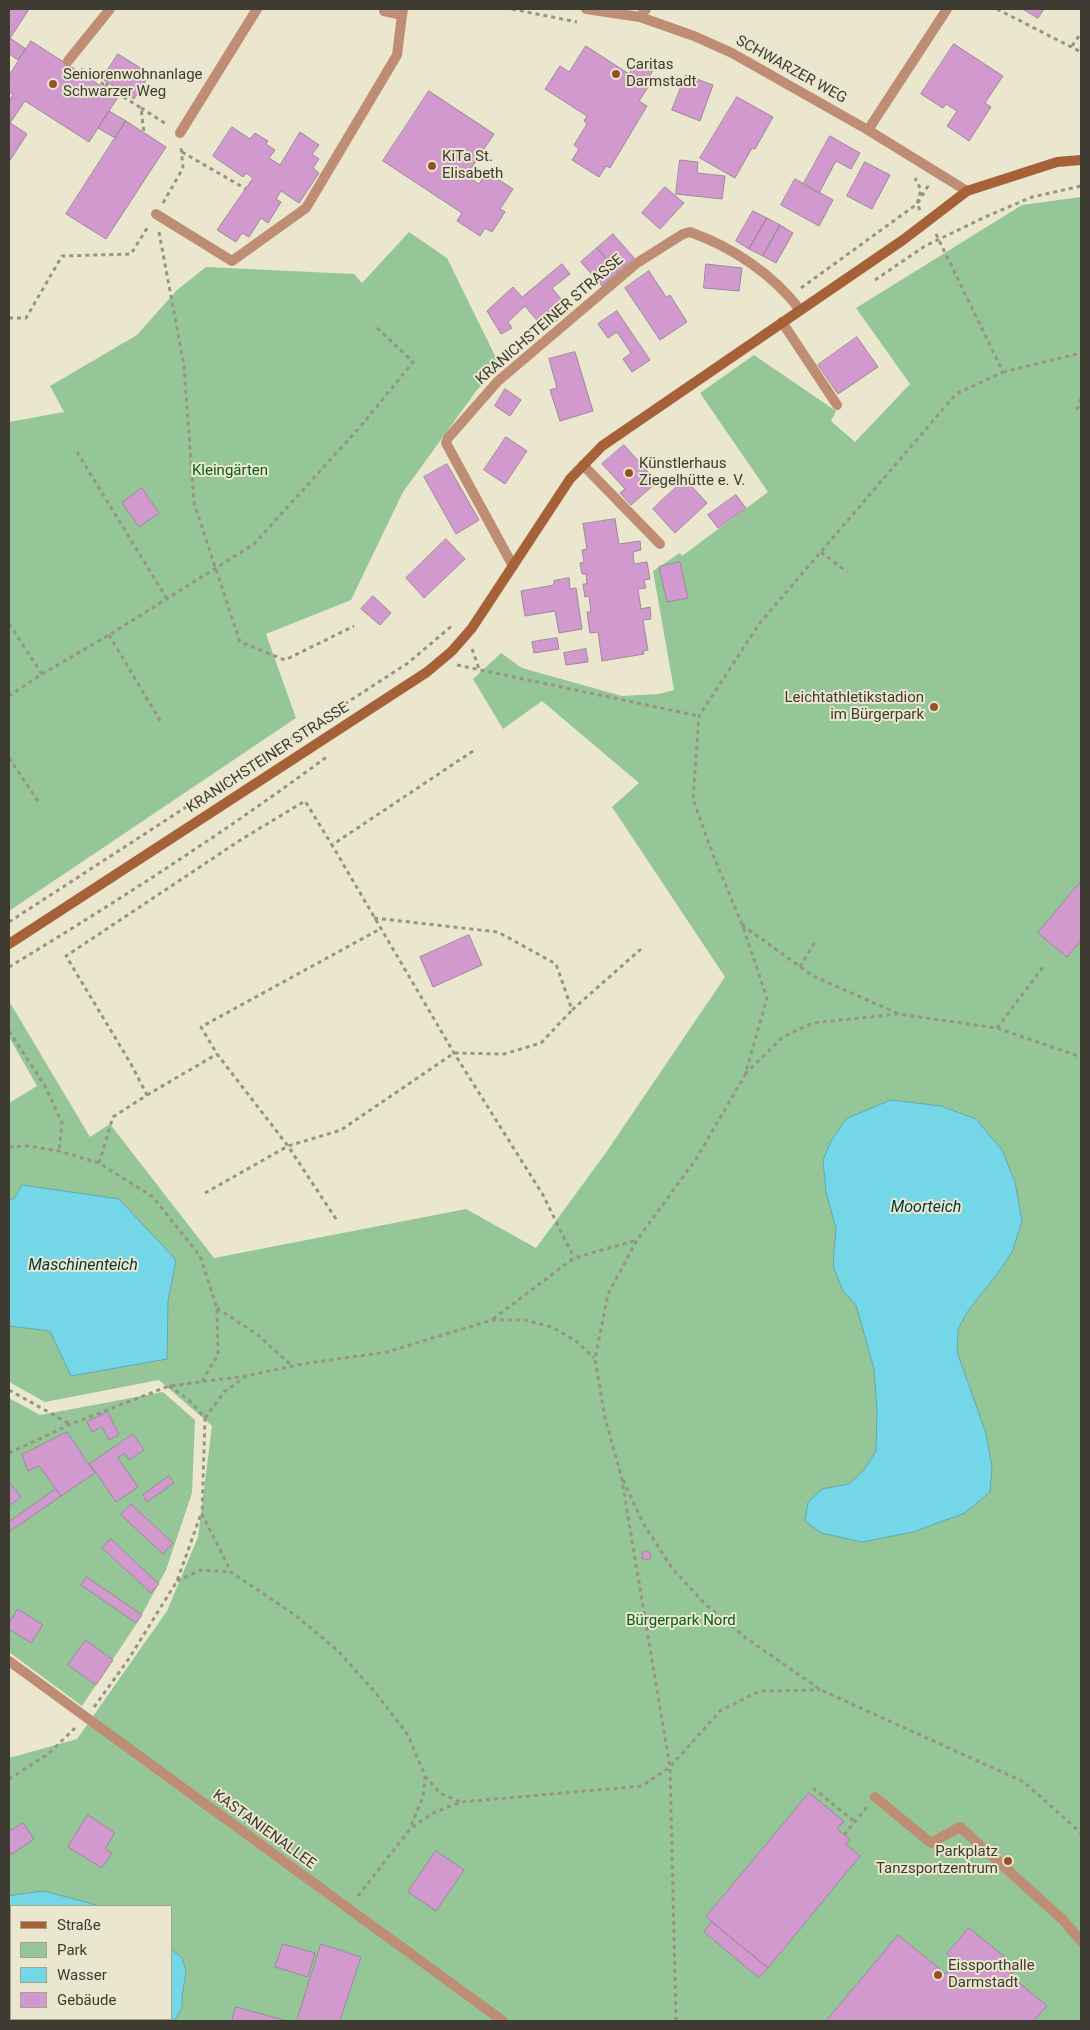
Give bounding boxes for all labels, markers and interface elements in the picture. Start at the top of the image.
street label: SCHWARZER WEG [732,32,850,108]
place label: Caritas Darmstadt [626,56,696,91]
place label: Seniorenwohnanlage Schwarzer Weg [63,66,203,101]
marker: Caritas Darmstadt [610,68,622,80]
marker: Seniorenwohnanlage Schwarzer Weg [47,78,59,90]
place label: KiTa St. Elisabeth [442,148,503,183]
marker: KiTa St. Elisabeth [426,160,438,172]
street label: KRANICHSTEINER STRASSE [473,251,627,389]
place label: Künstlerhaus Ziegelhütte e. V. [639,455,745,490]
park label: Kleingärten [192,462,268,480]
marker: Künstlerhaus Ziegelhütte e. V. [623,467,635,479]
place label: Leichtathletikstadion im Bürgerpark [784,689,924,724]
street label: KRANICHSTEINER STRASSE [184,699,352,817]
marker: Leichtathletikstadion im Bürgerpark [928,701,940,713]
water label: Moorteich [891,1198,961,1218]
water label: Maschinenteich [28,1256,138,1276]
park label: Bürgerpark Nord [626,1612,736,1630]
street label: KASTANIENALLEE [209,1786,319,1874]
place label: Parkplatz Tanzsportzentrum [876,1843,998,1878]
marker: Parkplatz Tanzsportzentrum [1002,1855,1014,1867]
legend [10,1905,172,2020]
text: Straße [57,1916,101,1934]
text: Park [57,1941,87,1959]
place label: Eissporthalle Darmstadt [948,1957,1035,1992]
text: Wasser [57,1966,107,1984]
marker: Eissporthalle Darmstadt [932,1969,944,1981]
text: Gebäude [57,1991,116,2009]

